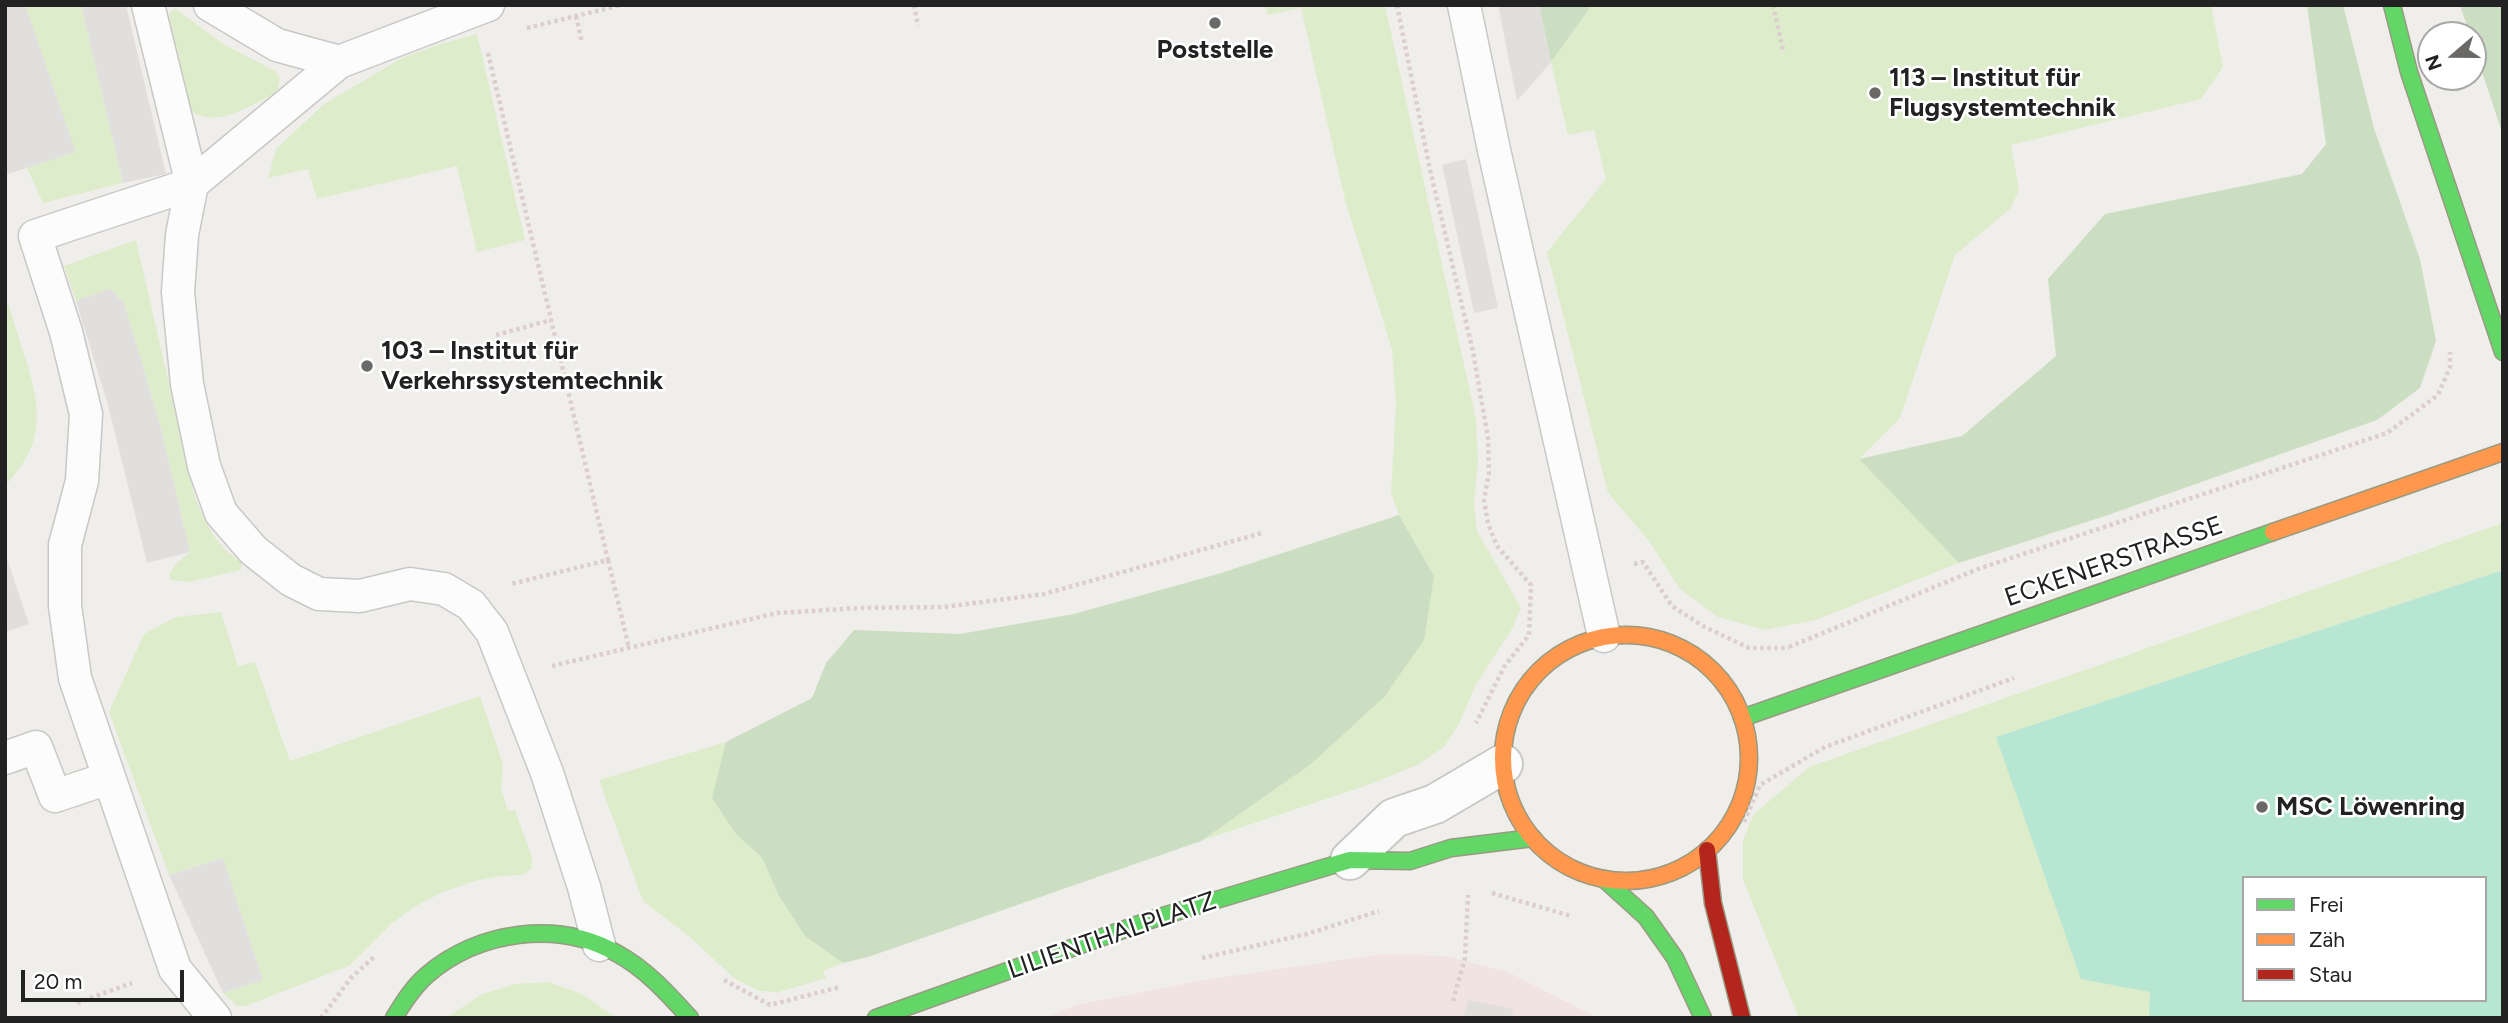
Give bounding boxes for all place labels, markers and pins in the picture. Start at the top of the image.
marker: Poststelle [1207,15,1223,31]
place label: Poststelle [1156,34,1274,66]
place label: 113 – Institut für Flugsystemtechnik [1889,62,2116,124]
marker: 113 – Institut für Flugsystemtechnik [1867,85,1883,101]
place label: 103 – Institut für Verkehrssystemtechnik [381,335,663,396]
marker: 103 – Institut für Verkehrssystemtechnik [359,358,375,374]
place label: MSC Löwenring [2276,791,2465,823]
marker: MSC Löwenring [2254,799,2270,815]

